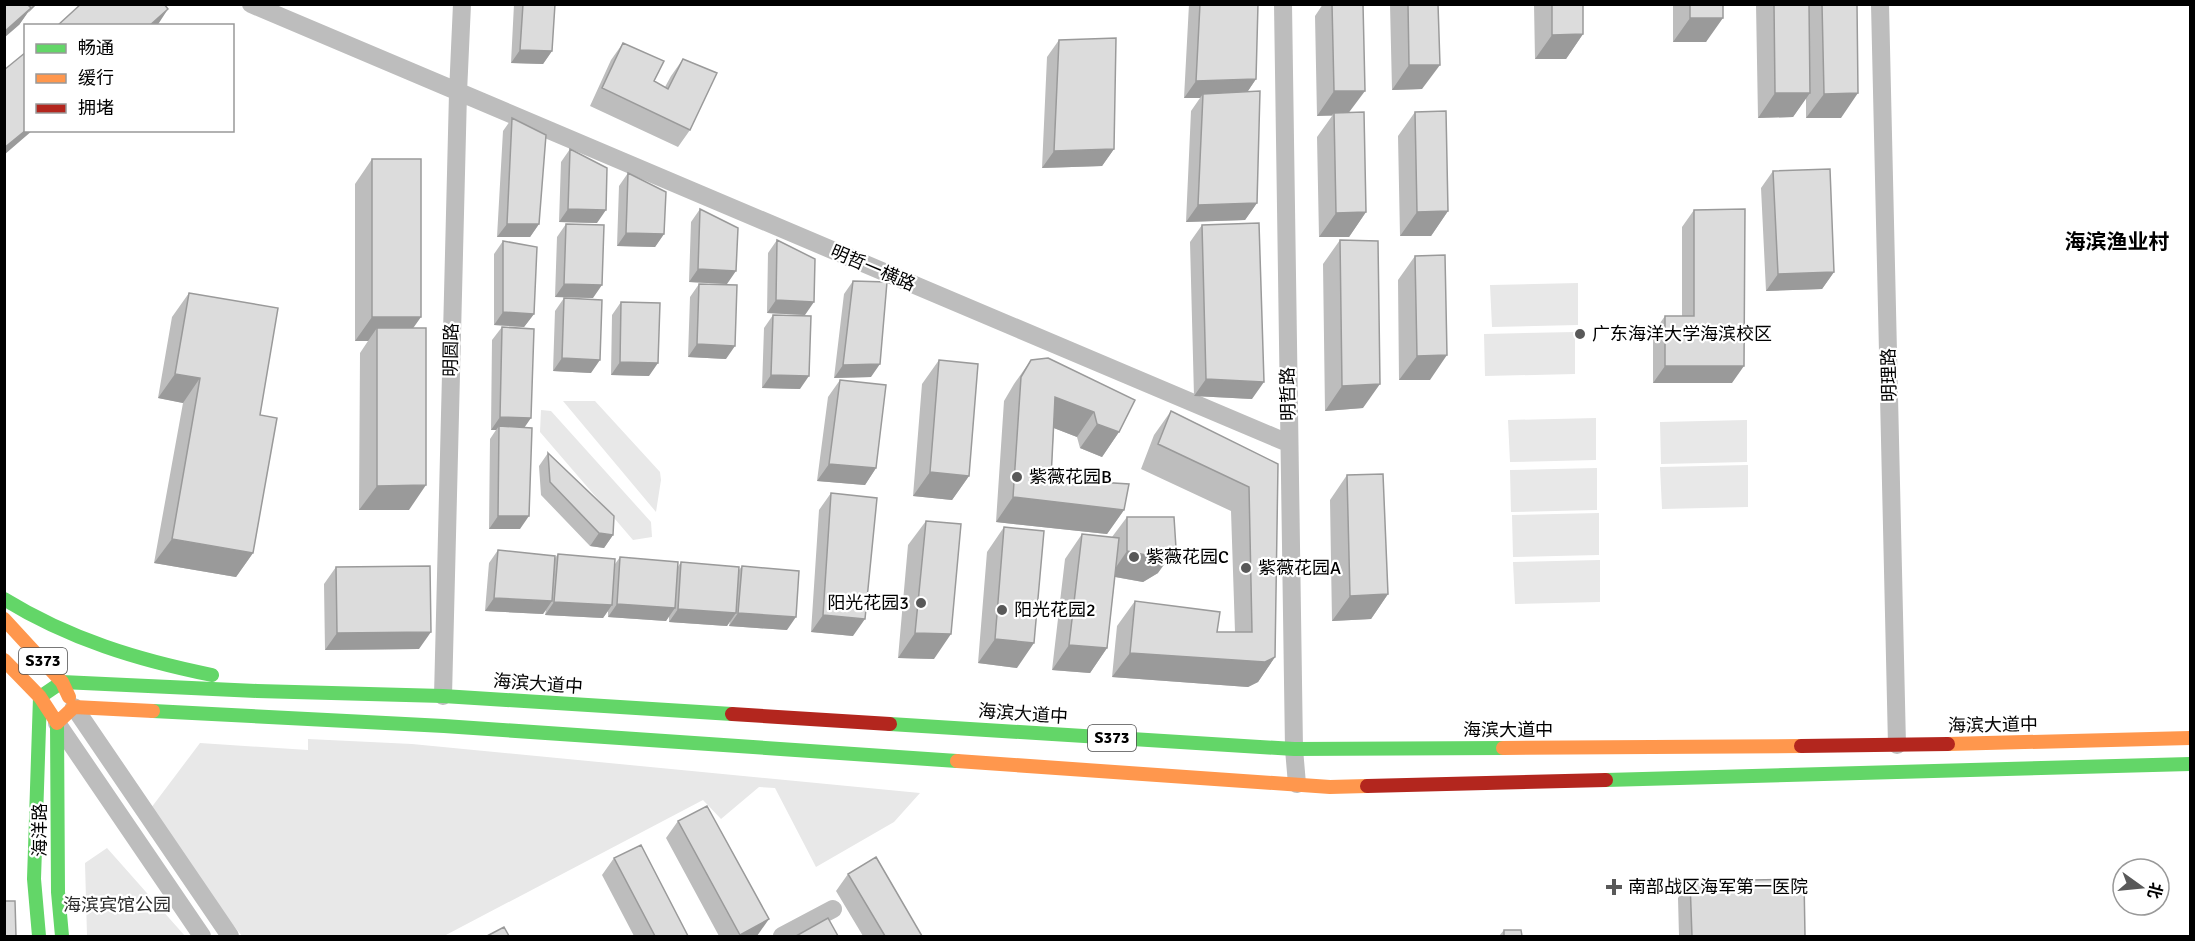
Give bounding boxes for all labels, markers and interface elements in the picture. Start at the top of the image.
legend [24,24,234,132]
text: 畅通 [78,37,114,59]
text: 缓行 [78,67,114,89]
text: 拥堵 [78,97,114,119]
district label: 海滨渔业村 [2065,229,2170,255]
street label: 明哲一横路 [827,240,919,296]
street label: 明圆路 [440,323,462,377]
place label: 广东海洋大学海滨校区 [1592,323,1772,345]
marker: 广东海洋大学海滨校区 [1573,327,1587,341]
street label: 明理路 [1878,348,1900,402]
street label: 明哲路 [1277,367,1299,421]
place label: 紫薇花园B [1029,466,1112,488]
marker: 紫薇花园B [1010,470,1024,484]
place label: 紫薇花园C [1146,546,1229,568]
marker: 紫薇花园C [1127,550,1141,564]
place label: 紫薇花园A [1258,557,1341,579]
marker: 紫薇花园A [1239,561,1253,575]
place label: 阳光花园3 [827,592,909,614]
marker: 阳光花园3 [914,596,928,610]
place label: 阳光花园2 [1014,599,1096,621]
marker: 阳光花园2 [995,603,1009,617]
road number: S373 [19,648,67,674]
street label: 海滨大道中 [492,670,584,698]
street label: 海滨大道中 [977,700,1069,728]
street label: 海滨大道中 [1948,713,2038,737]
street label: 海滨大道中 [1463,719,1553,741]
road number: S373 [1088,725,1136,751]
street label: 海洋路 [29,803,51,857]
north arrow [2111,857,2171,917]
place label: 南部战区海军第一医院 [1628,876,1808,898]
marker: 南部战区海军第一医院 [1605,878,1623,896]
text: 北 [2143,880,2166,901]
park label: 海滨宾馆公园 [63,894,171,916]

